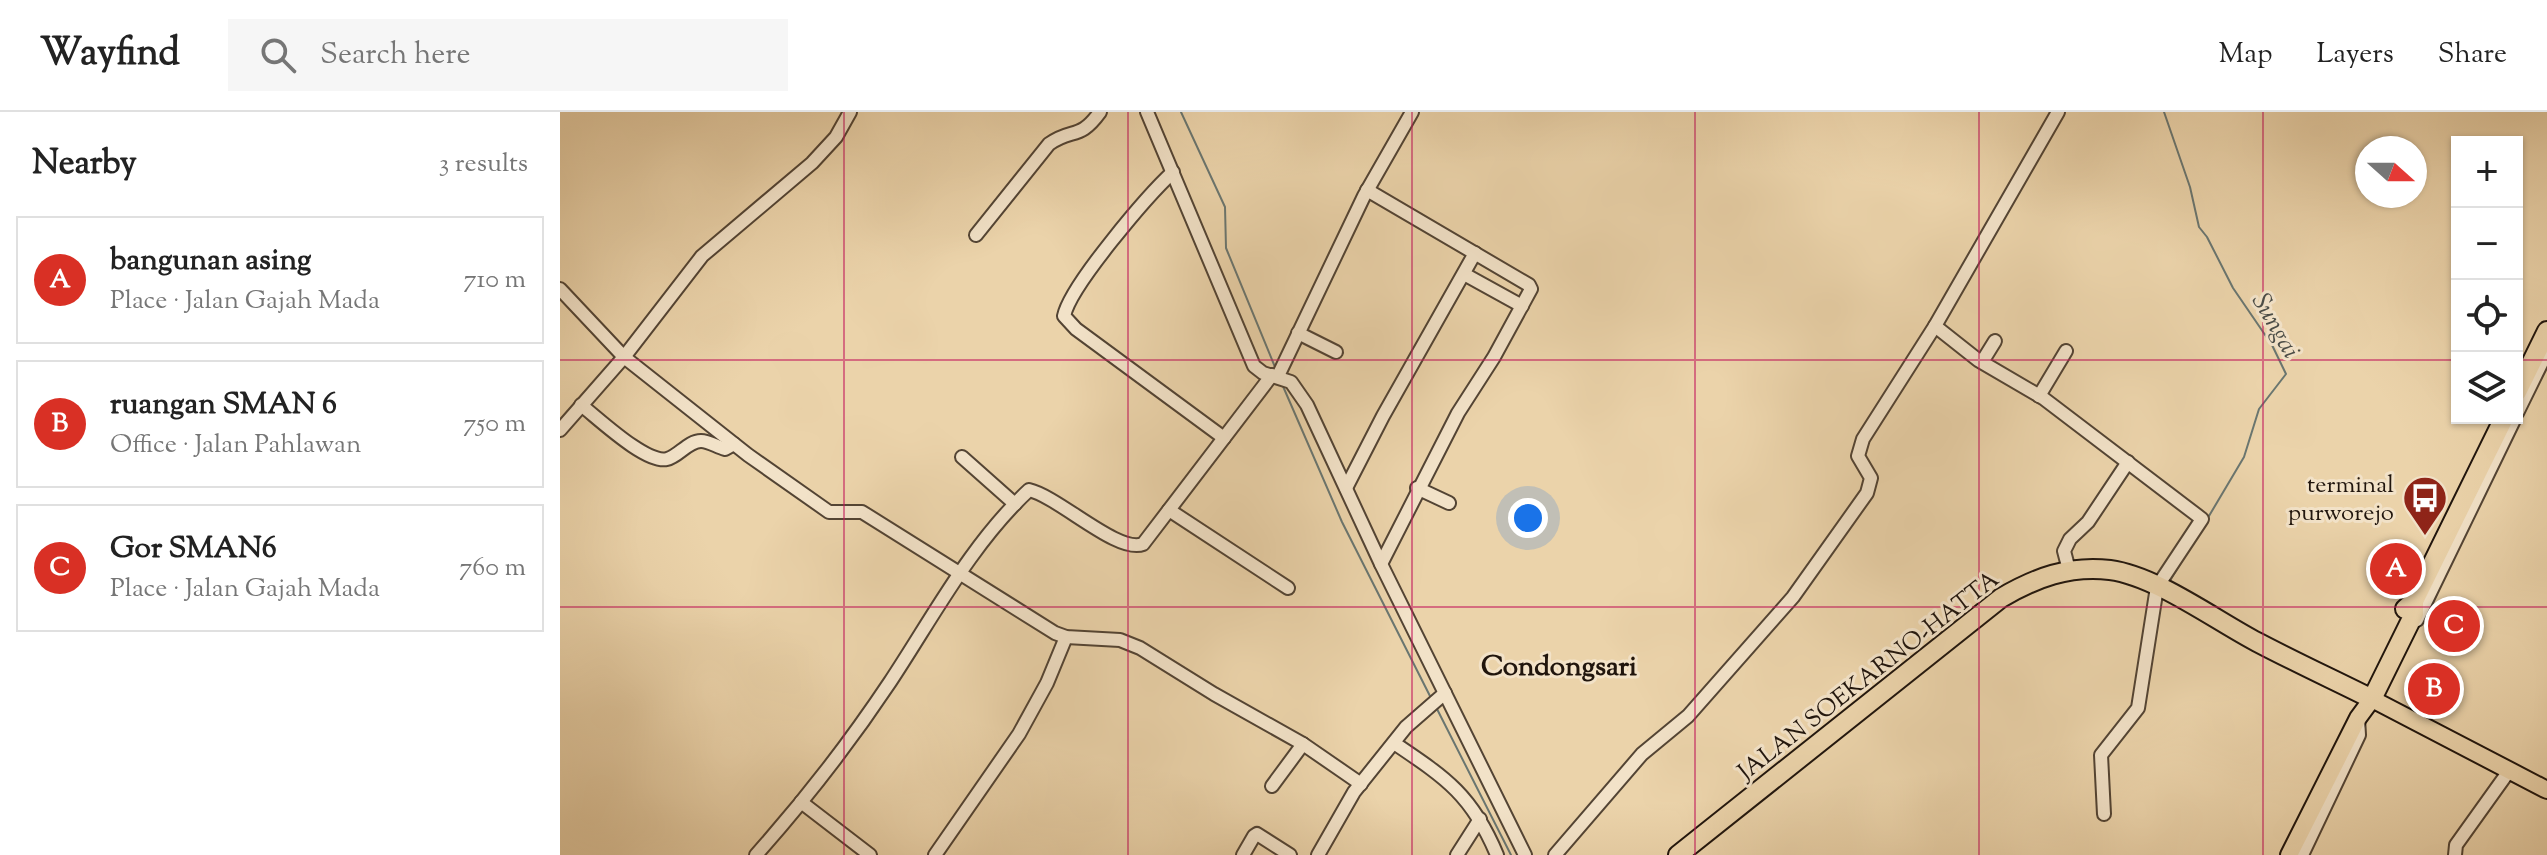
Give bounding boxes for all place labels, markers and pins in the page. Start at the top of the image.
place label: terminal purworejo [2288,469,2394,531]
bus stop icon: terminal purworejo [2401,474,2449,537]
pin: A [2370,539,2422,599]
pin: C [2428,596,2480,656]
pin: B [2408,659,2460,719]

